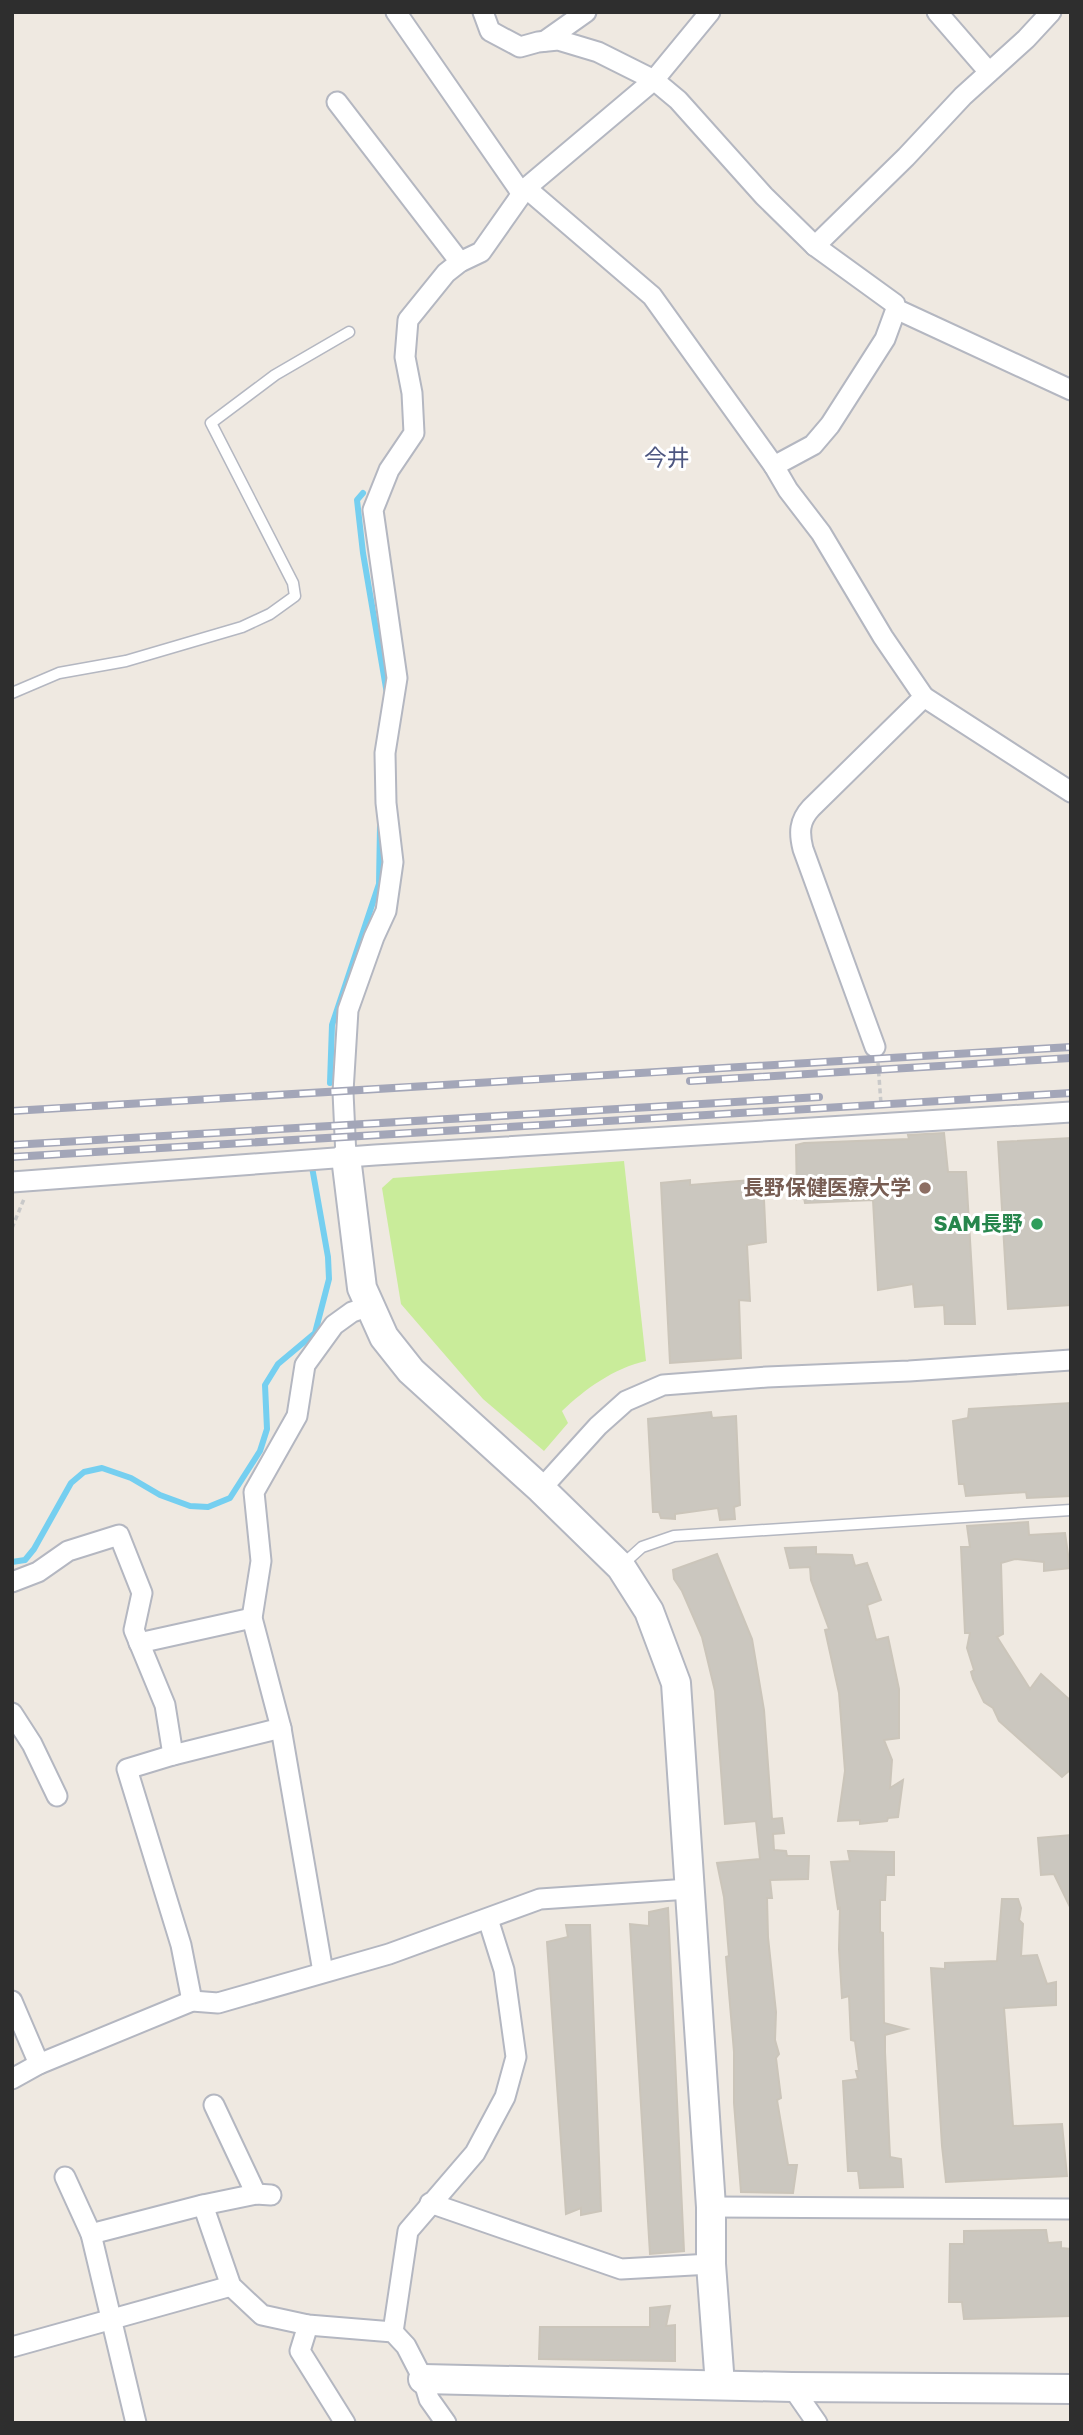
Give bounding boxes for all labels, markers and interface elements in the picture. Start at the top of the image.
district label: 今井 [644,443,690,471]
place label: 長野保健医療大学 [743,1174,911,1200]
marker: 長野保健医療大学 [917,1180,933,1196]
place label: SAM長野 [934,1210,1023,1236]
marker: SAM長野 [1029,1216,1045,1232]

